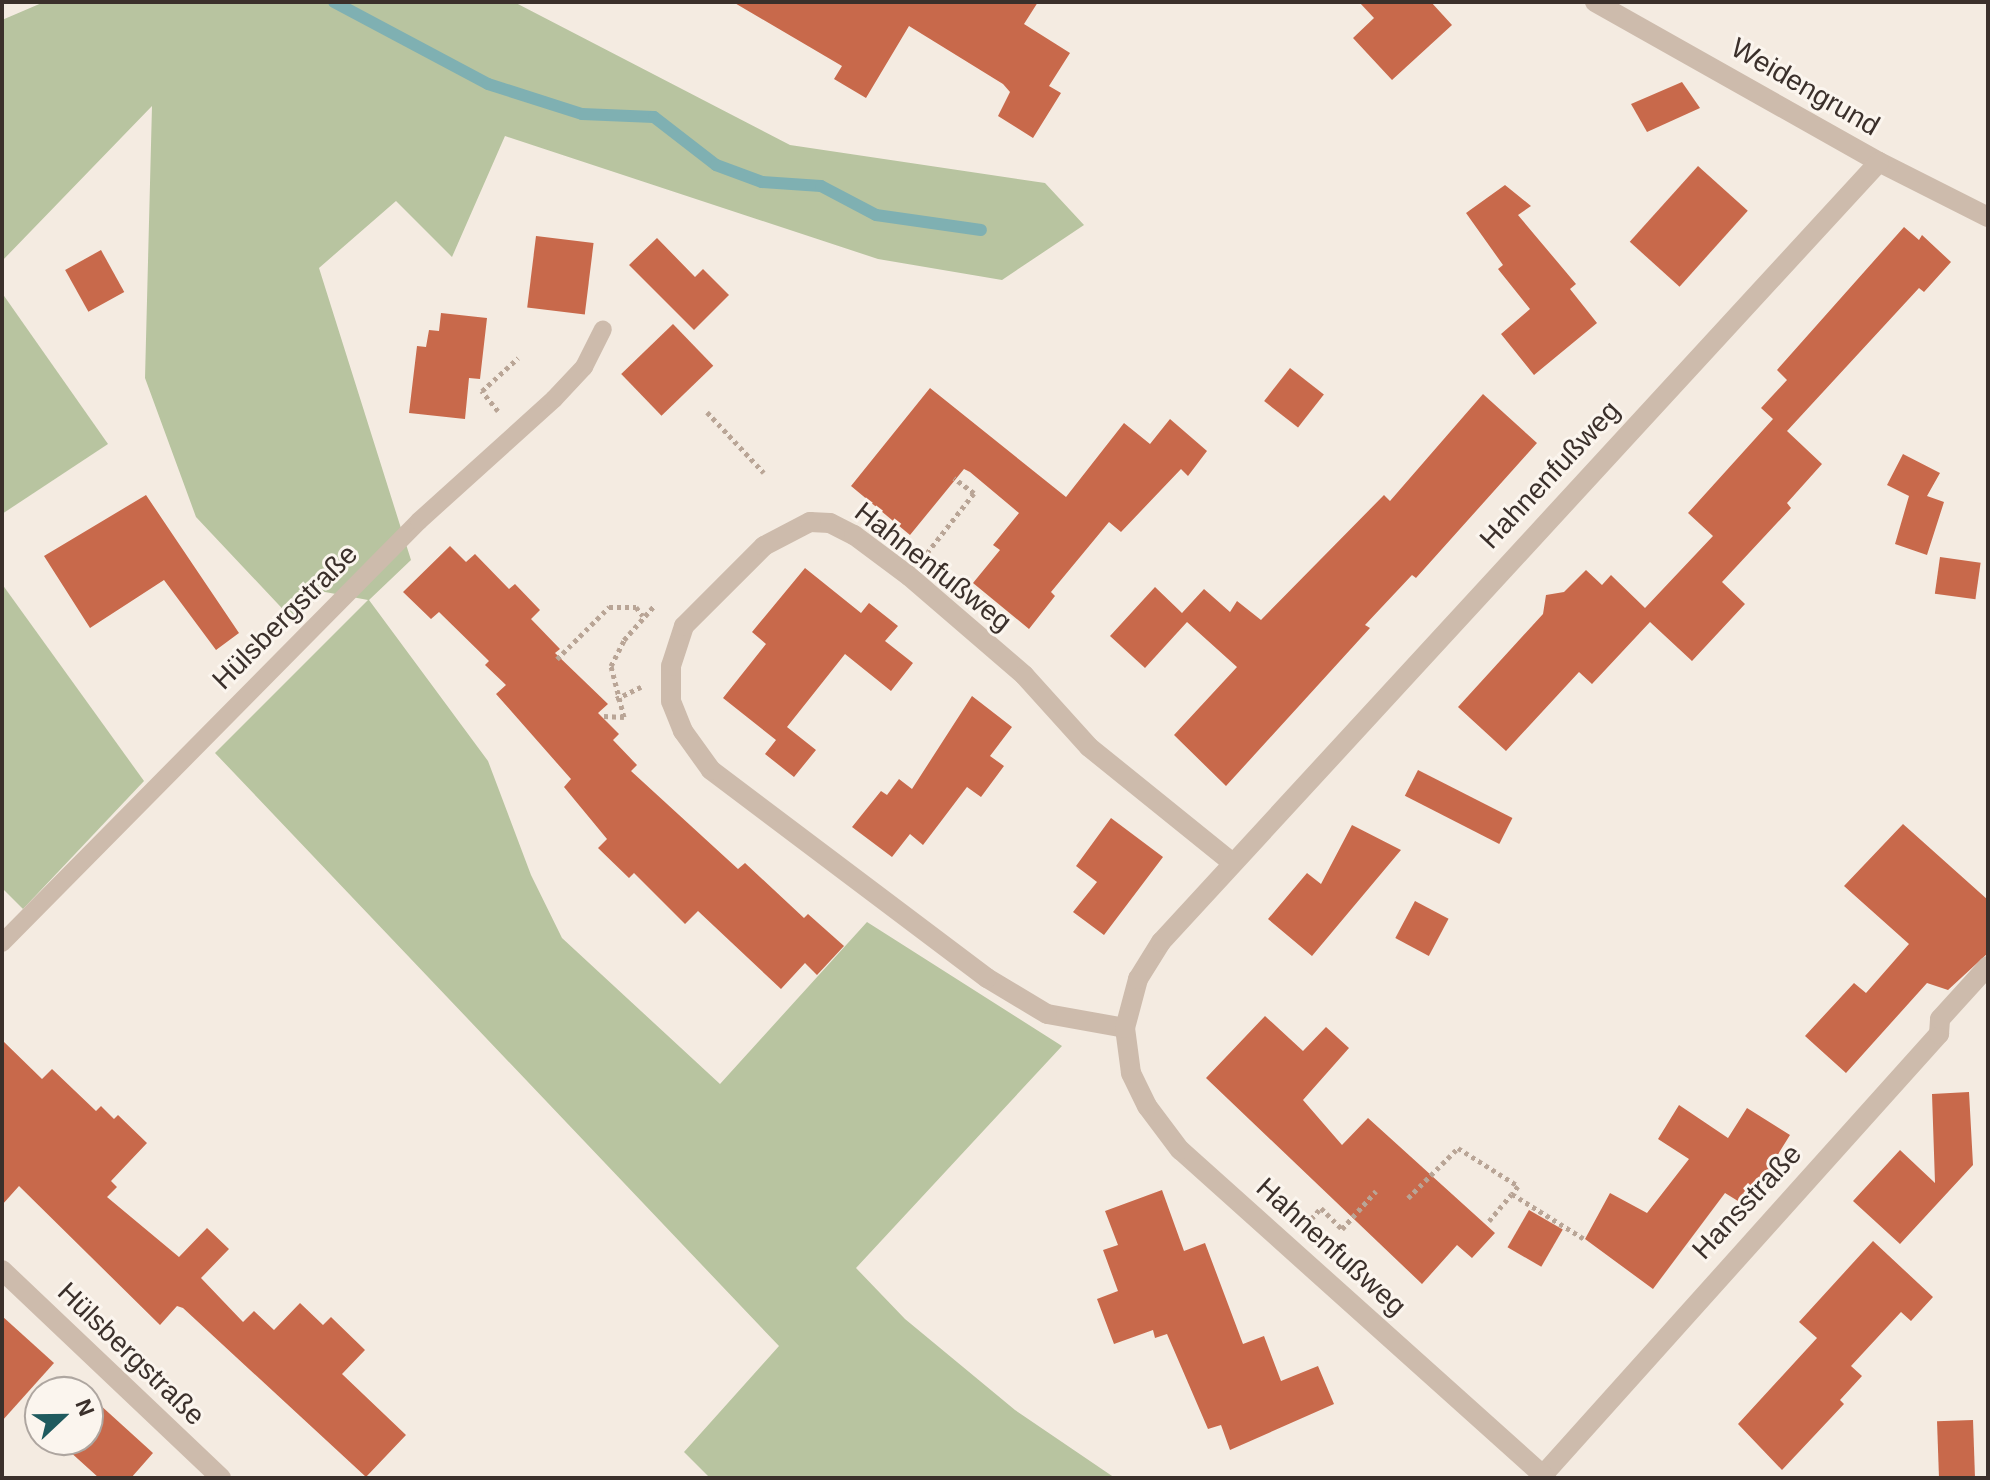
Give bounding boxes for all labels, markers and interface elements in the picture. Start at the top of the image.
street label: Weidengrund [1725,31,1885,143]
street label: Hahnenfußweg [1473,394,1627,556]
street label: Hahnenfußweg [848,495,1018,639]
street label: Hülsbergstraße [205,537,365,697]
street label: Hansstraße [1685,1138,1809,1266]
street label: Hahnenfußweg [1249,1171,1413,1323]
street label: Hülsbergstraße [50,1275,212,1433]
north arrow [24,1376,104,1456]
text: N [70,1396,99,1420]

